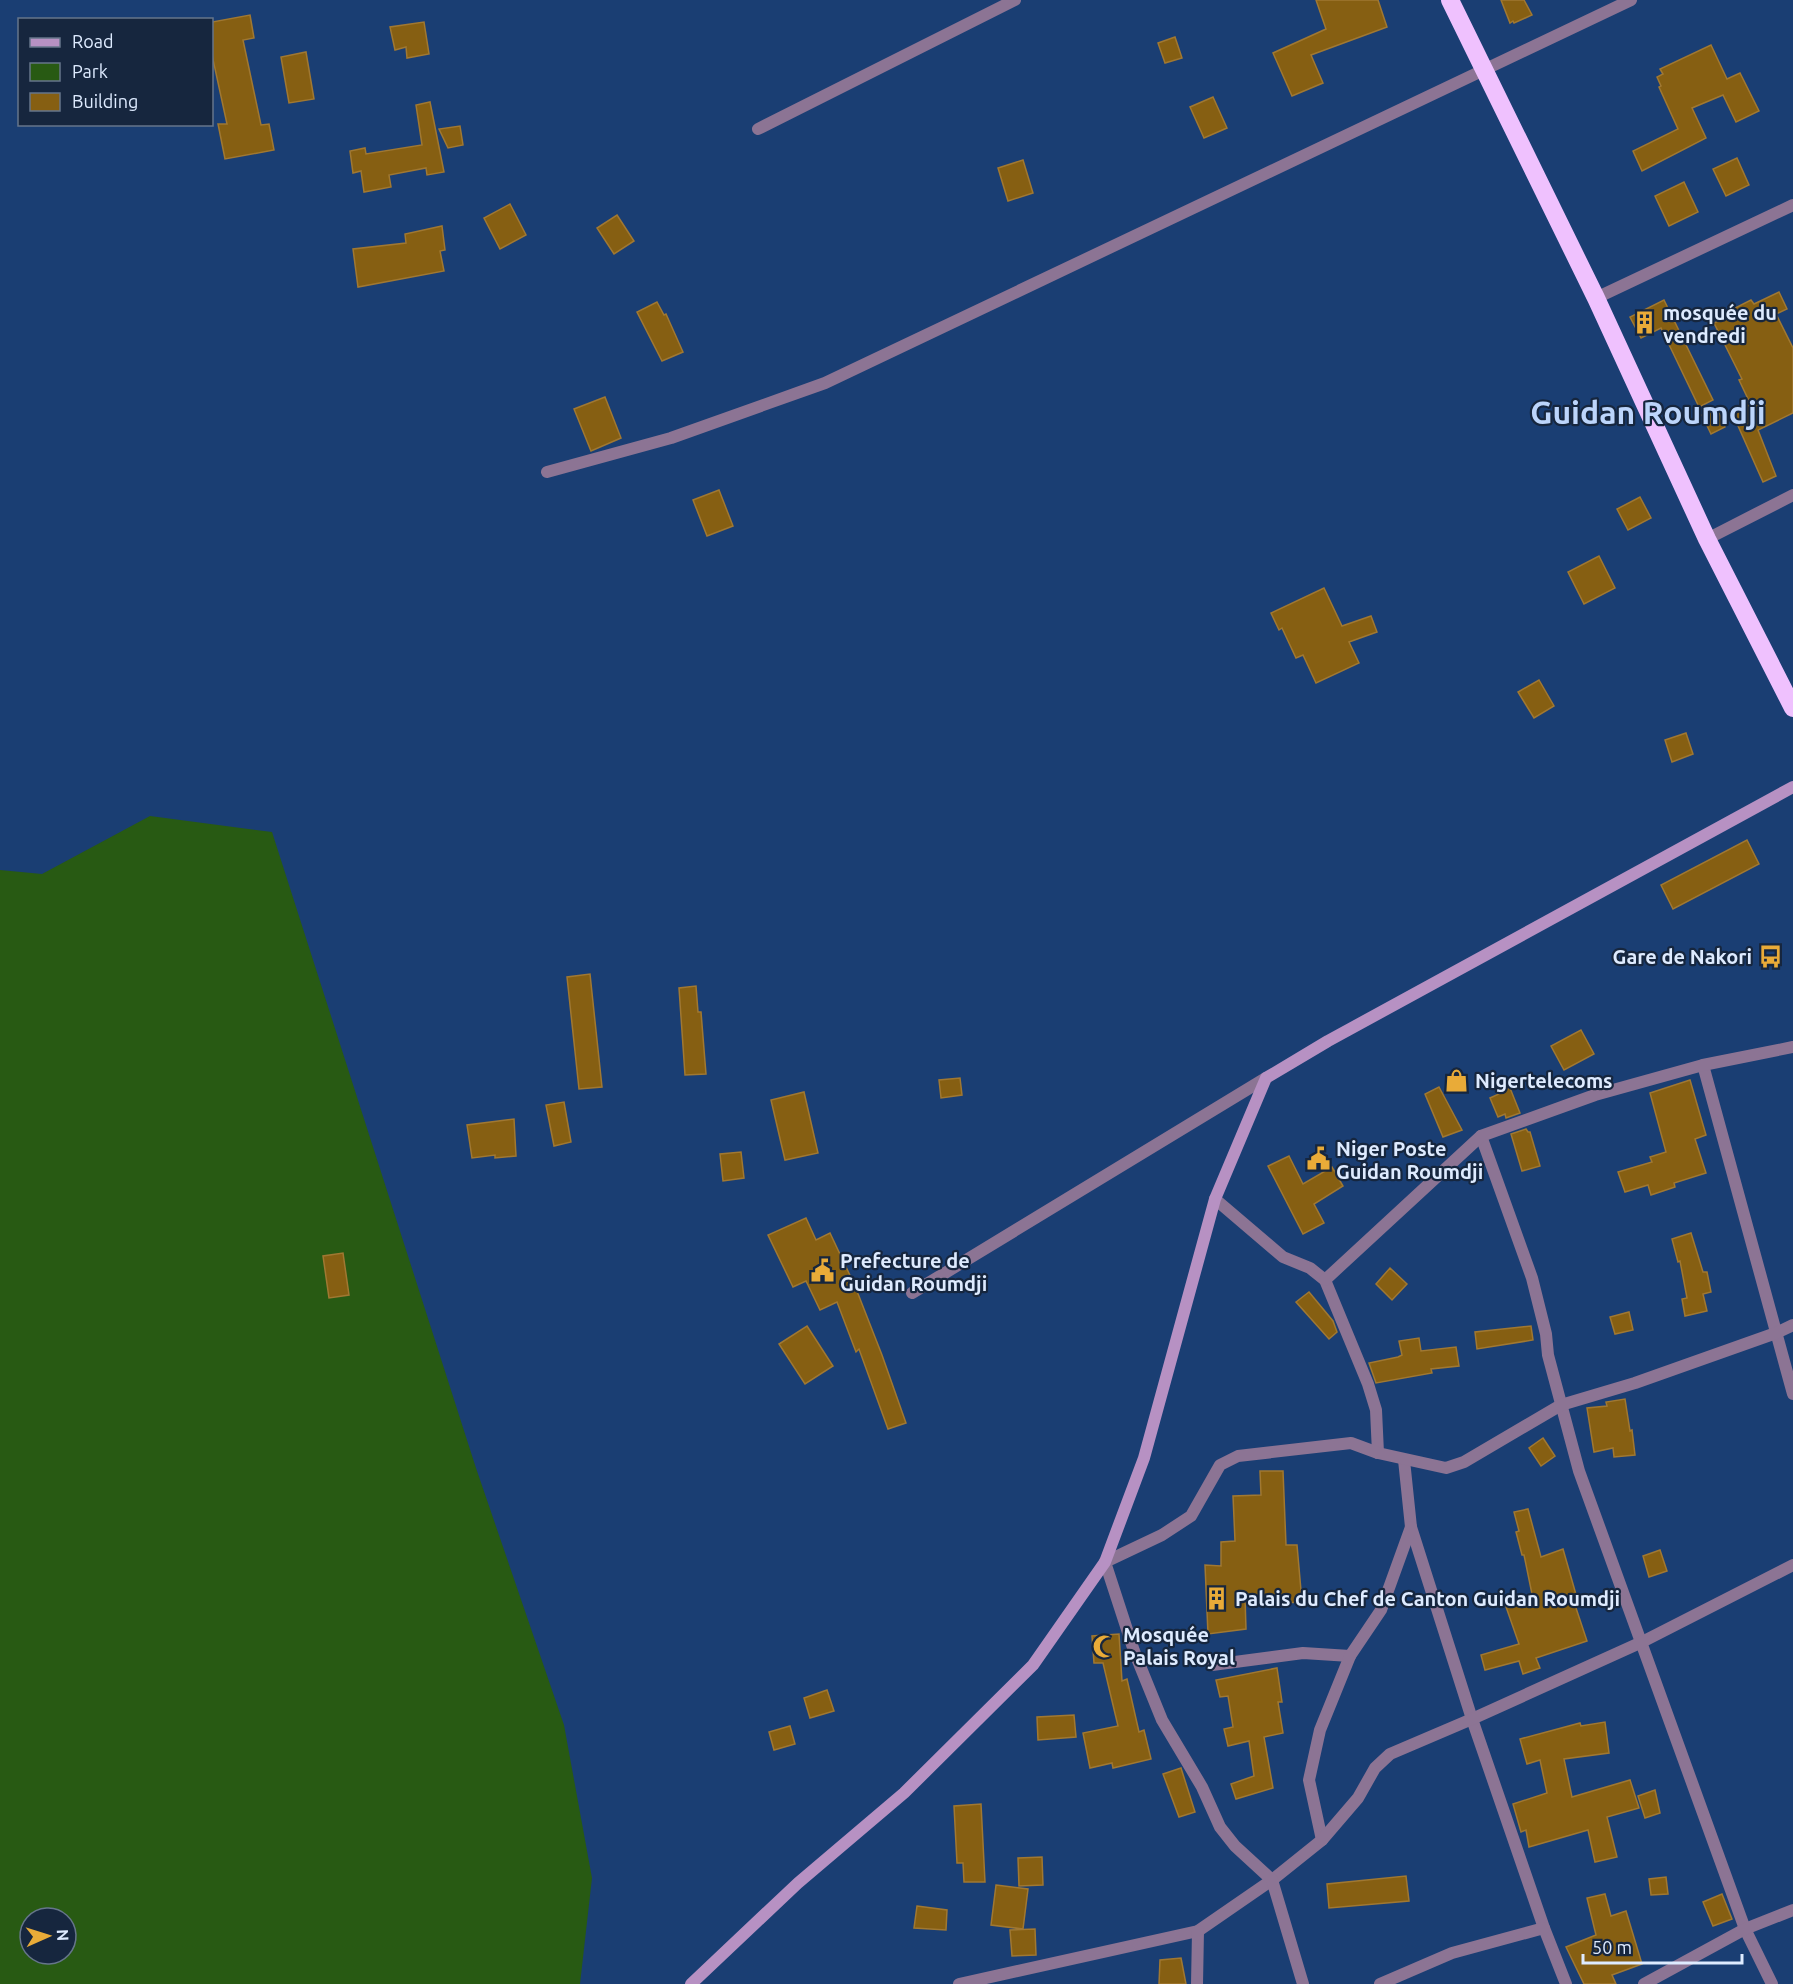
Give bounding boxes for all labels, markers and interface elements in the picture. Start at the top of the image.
legend [18,18,213,126]
text: Road [72,31,114,51]
text: Park [72,61,108,81]
text: Building [72,91,138,111]
place label: mosquée du vendredi [1663,301,1777,347]
building icon: mosquée du vendredi [1632,310,1658,336]
district label: Guidan Roumdji [1530,394,1766,430]
bus stop icon: Gare de Nakori [1757,943,1783,969]
place label: Gare de Nakori [1613,945,1752,968]
shop icon: Nigertelecoms [1444,1067,1470,1093]
place label: Nigertelecoms [1475,1069,1613,1092]
place label: Niger Poste Guidan Roumdji [1336,1137,1483,1183]
public building icon: Niger Poste Guidan Roumdji [1305,1146,1331,1172]
place label: Prefecture de Guidan Roumdji [840,1249,987,1295]
public building icon: Prefecture de Guidan Roumdji [809,1258,835,1284]
building icon: Palais du Chef de Canton Guidan Roumdji [1204,1585,1230,1611]
place label: Palais du Chef de Canton Guidan Roumdji [1235,1587,1620,1610]
place label: Mosquée Palais Royal [1123,1623,1235,1669]
mosque icon: Mosquée Palais Royal [1092,1633,1118,1659]
north arrow [18,1906,78,1966]
scale bar [1583,1927,1742,1965]
text: N [54,1929,72,1942]
text: 50 m [1592,1937,1632,1957]

